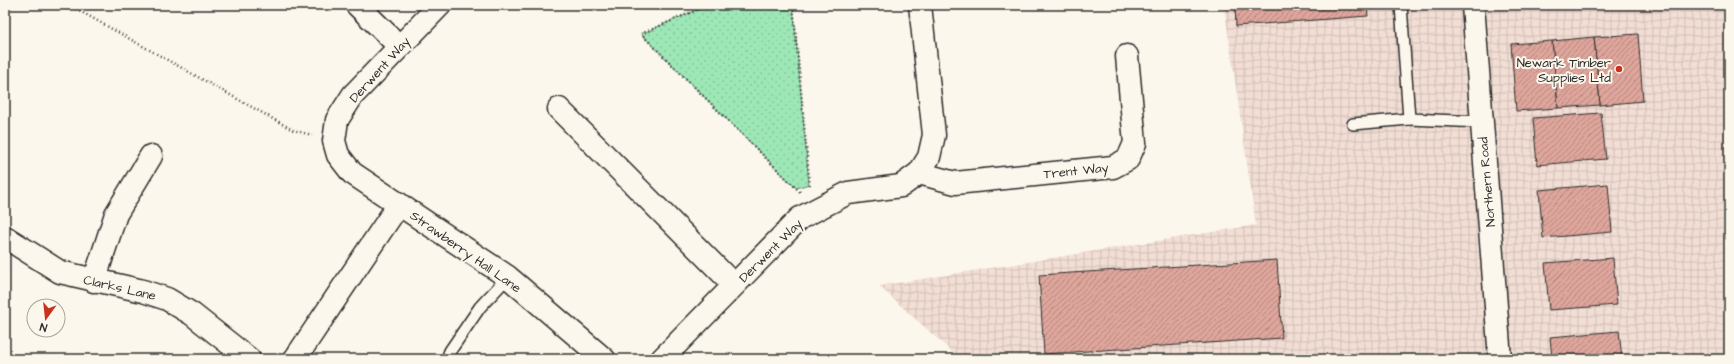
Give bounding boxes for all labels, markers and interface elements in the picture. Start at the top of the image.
street label: Derwent Way [345,33,415,107]
place label: Newark Timber Supplies Ltd [1517,54,1611,87]
marker: Newark Timber Supplies Ltd [1614,64,1624,74]
street label: Northern Road [1474,136,1500,228]
street label: Trent Way [1043,159,1110,184]
street label: Strawberry Hall Lane [406,207,525,298]
street label: Derwent Way [735,215,807,287]
street label: Clarks Lane [82,271,158,305]
north arrow [26,298,66,338]
text: N [38,319,49,335]

